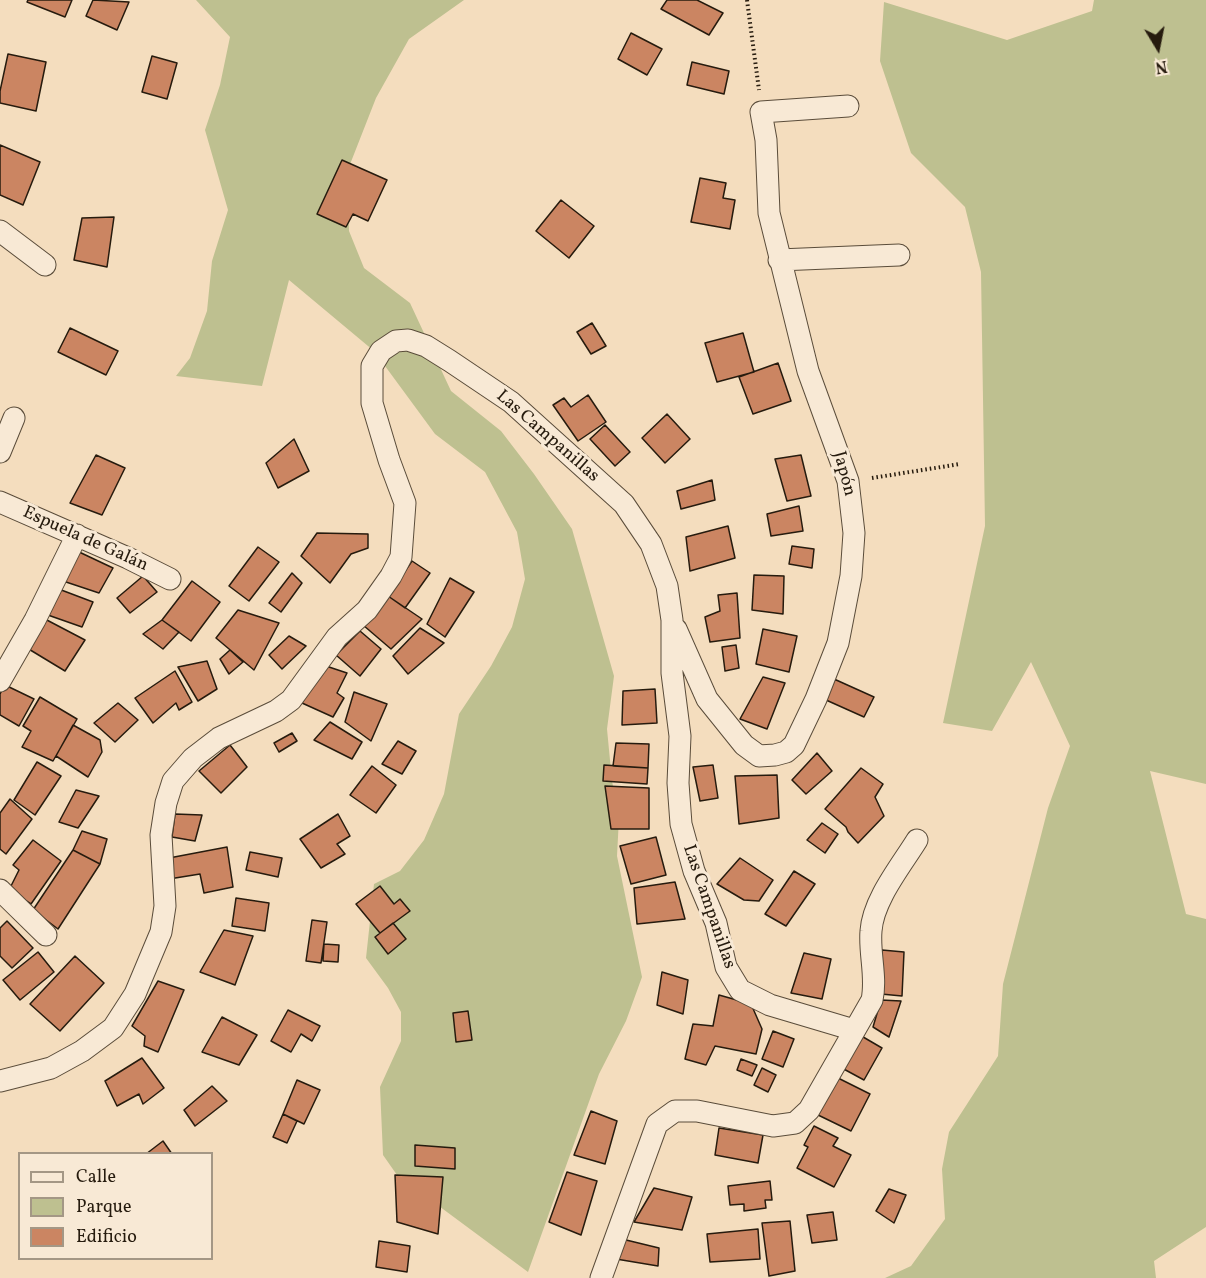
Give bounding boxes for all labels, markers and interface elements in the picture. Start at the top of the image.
north arrow [1128,18,1188,78]
text: N [1153,54,1169,78]
street label: Las Campanillas [491,386,603,488]
street label: Japón [827,449,859,499]
street label: Espuela de Galán [19,503,151,577]
street label: Las Campanillas [677,842,739,972]
legend [18,1152,213,1260]
text: Calle [76,1165,116,1190]
text: Parque [76,1195,131,1220]
text: Edificio [76,1225,137,1250]

